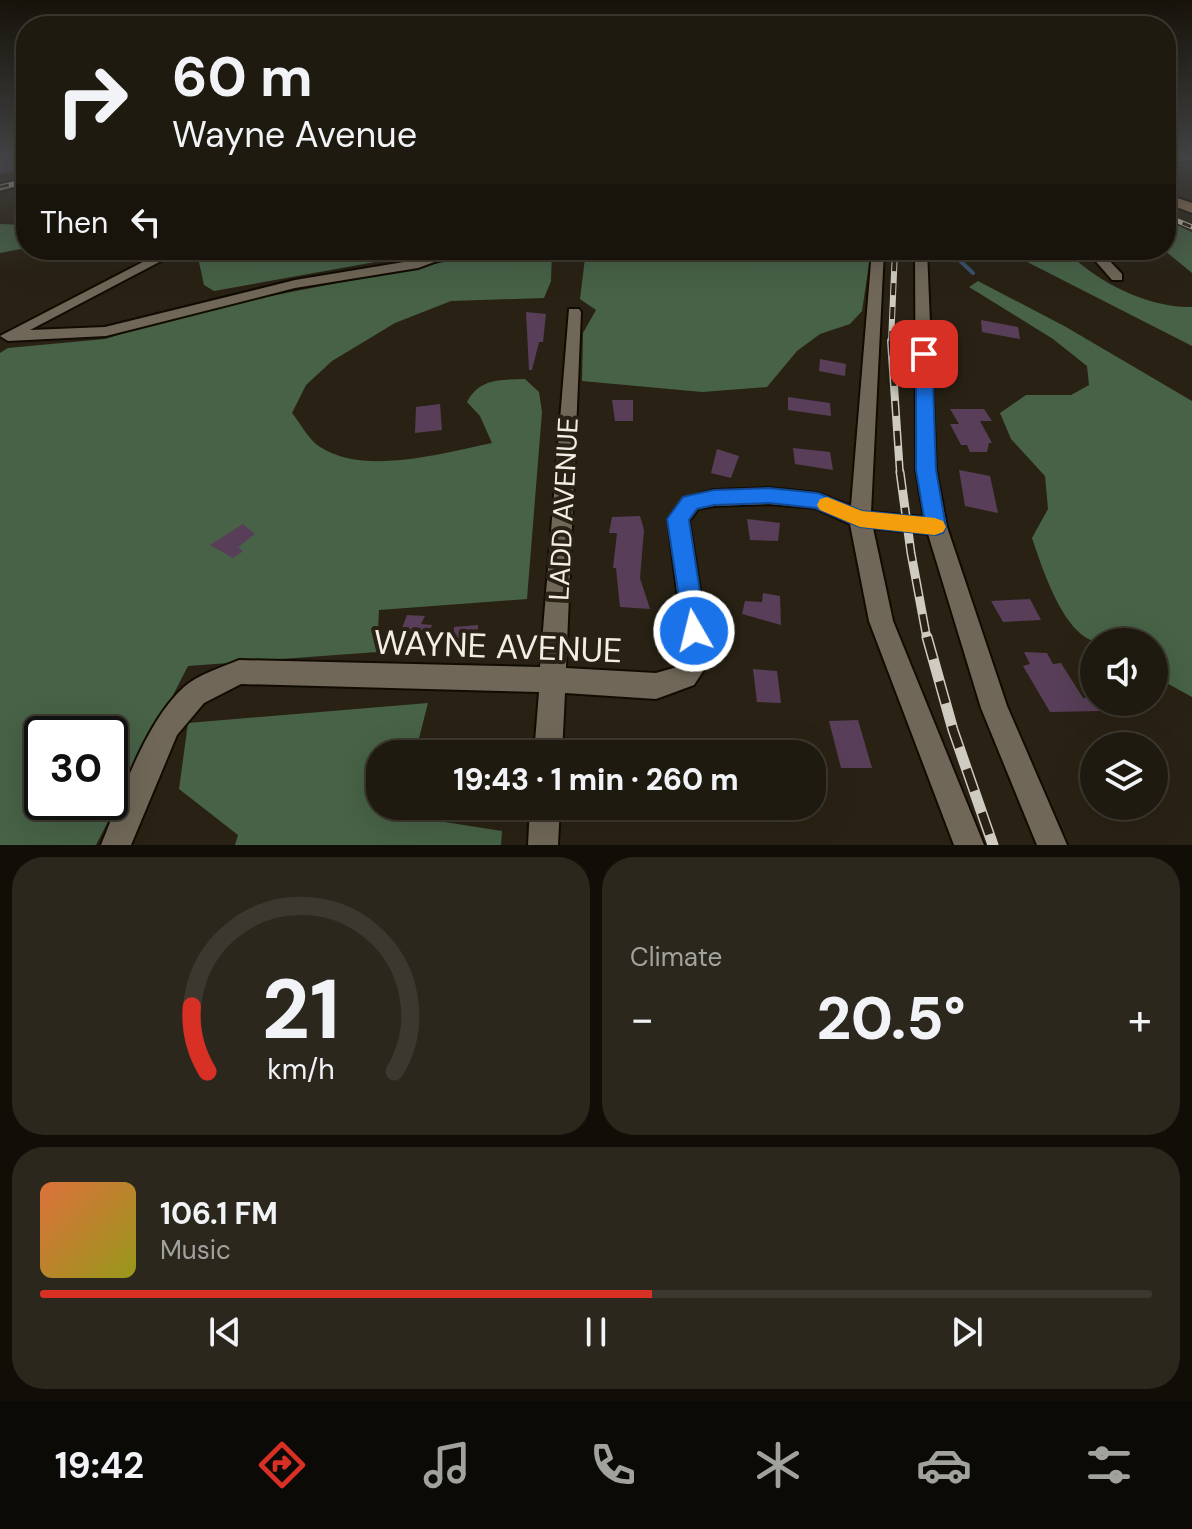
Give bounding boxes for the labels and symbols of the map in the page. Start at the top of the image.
pin [890,320,958,388]
street label: LADD AVENUE [540,417,587,602]
position arrow [652,589,736,673]
street label: WAYNE AVENUE [373,620,623,673]
speed limit sign: 30 [24,716,128,820]

